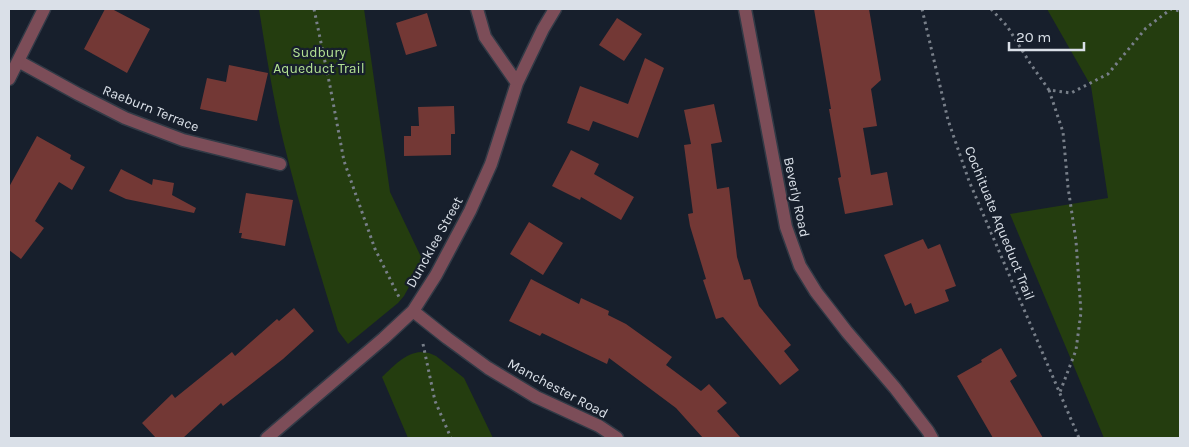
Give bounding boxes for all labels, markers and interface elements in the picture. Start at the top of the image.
scale bar [1009,20,1084,52]
text: 20 m [1016,28,1051,46]
park label: Sudbury Aqueduct Trail [273,44,365,77]
street label: Raeburn Terrace [100,81,202,136]
street label: Cochituate Aqueduct Trail [961,144,1038,303]
street label: Beverly Road [780,156,813,239]
street label: Duncklee Street [402,194,466,291]
street label: Manchester Road [505,355,611,422]

